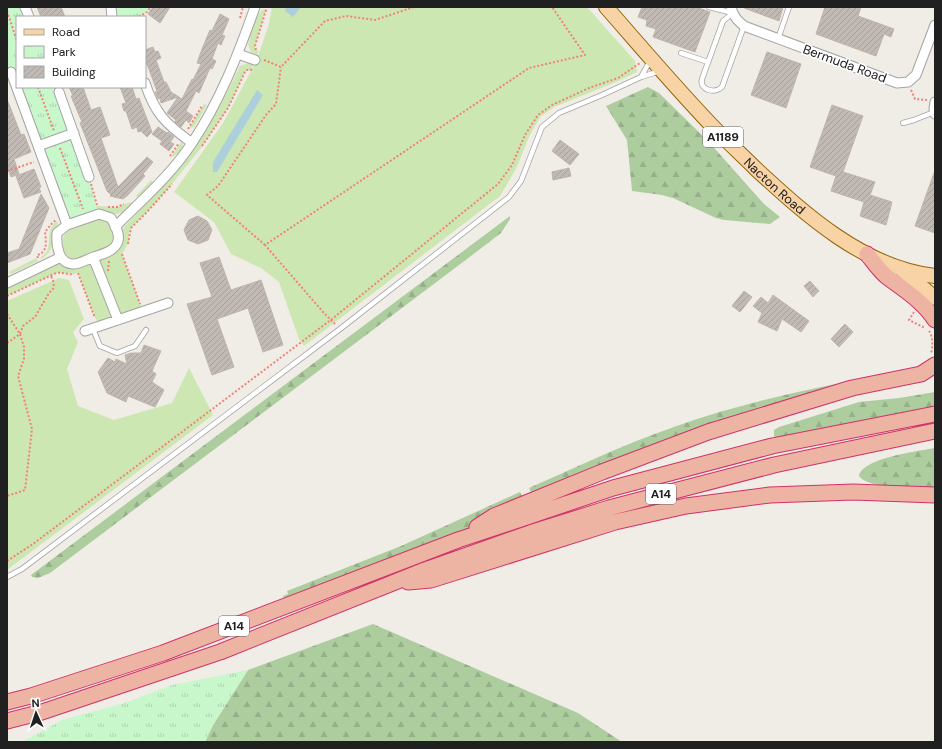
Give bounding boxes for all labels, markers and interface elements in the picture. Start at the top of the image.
legend [16,16,146,88]
text: Road [52,24,80,40]
street label: Bermuda Road [801,40,889,87]
text: Park [52,44,76,60]
text: Building [52,64,96,80]
road number: A1189 [703,127,743,147]
street label: Nacton Road [740,154,809,218]
road number: A14 [646,484,676,504]
road number: A14 [219,616,249,636]
north arrow [16,693,56,733]
text: N [31,696,40,710]

